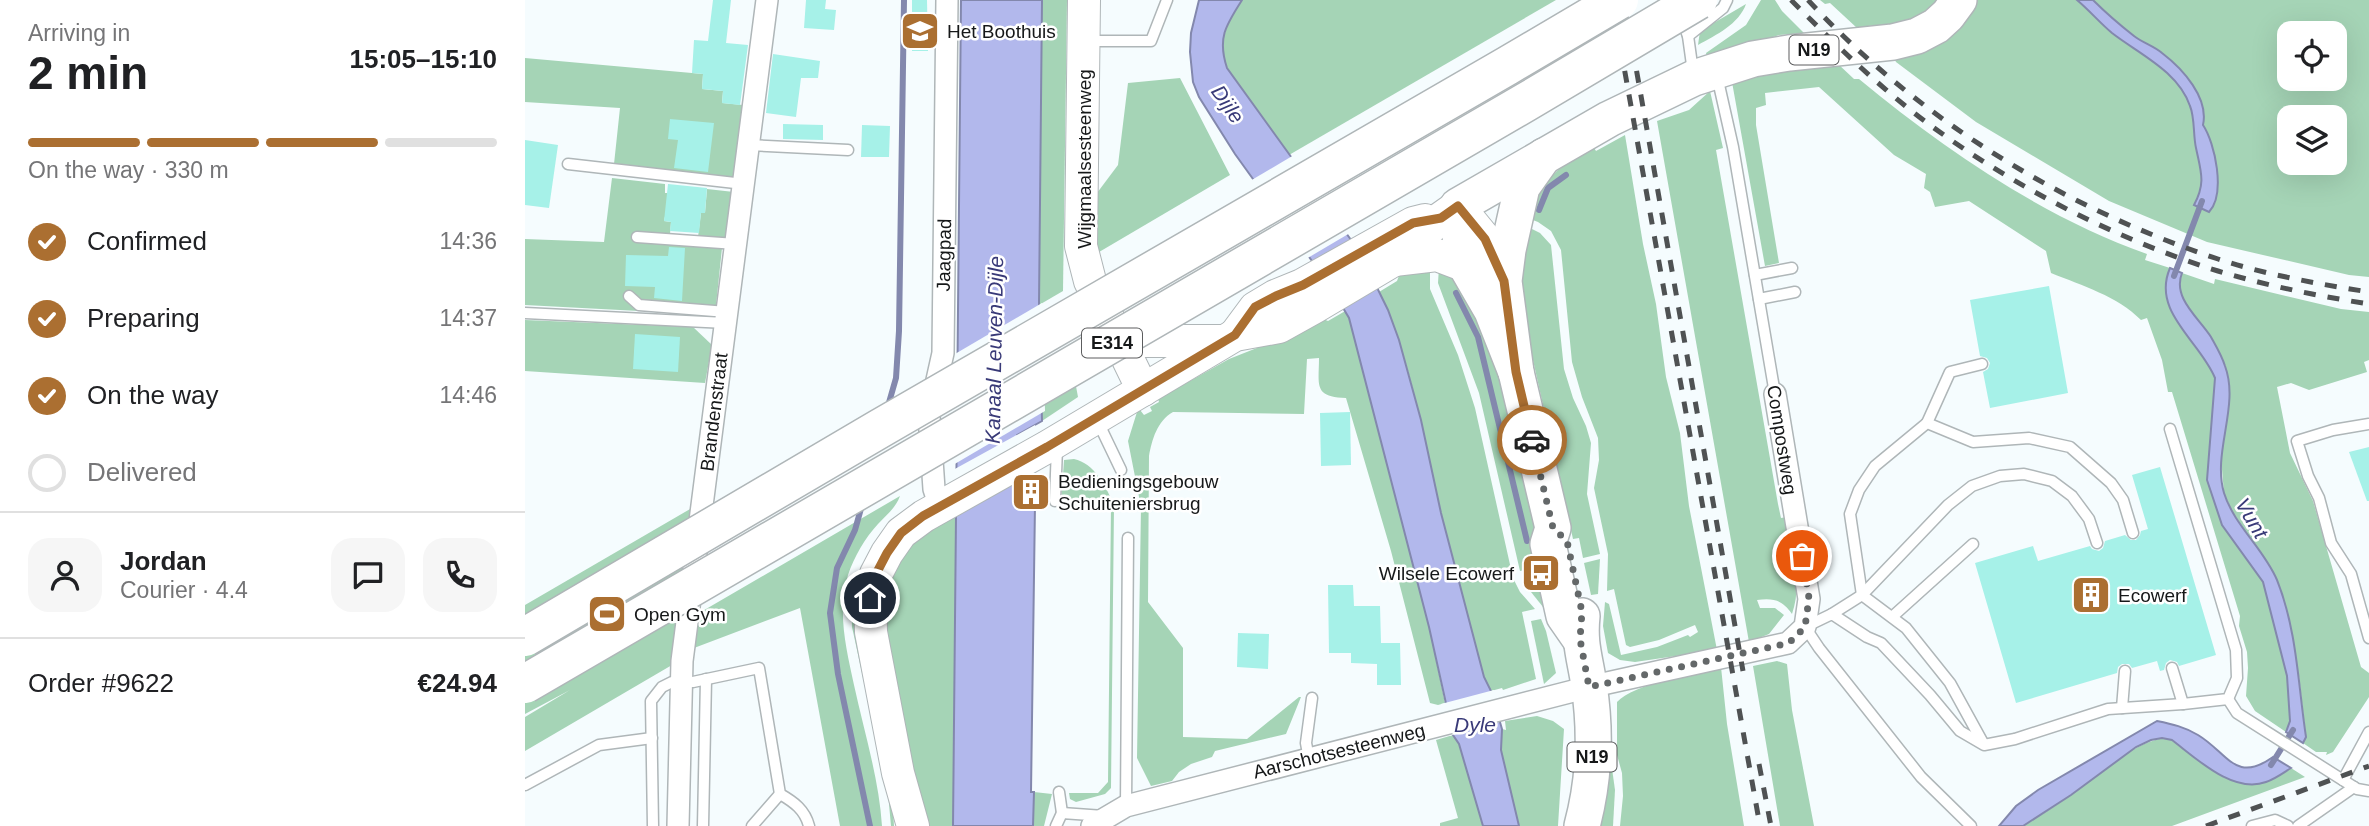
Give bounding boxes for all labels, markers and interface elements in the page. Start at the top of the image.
school or university icon: Het Boothuis [899,10,941,52]
text: Arriving in [28,20,130,46]
place label: Het Boothuis [947,21,1056,42]
map controls [2277,21,2347,175]
button: locate [2277,21,2347,91]
road number: N19 [1789,36,1839,64]
text: 15:05–15:10 [350,44,497,74]
text: 2 min [28,47,148,99]
street label: Wijgmaalsesteenweg [1074,69,1095,249]
water label: Dijle [1207,81,1249,127]
button: layers [2277,105,2347,175]
text: On the way · 330 m [28,157,229,183]
street label: Jaagpad [933,218,955,292]
icon: check [28,223,66,261]
text: Confirmed [87,226,207,256]
text: 14:36 [439,228,497,254]
water label: Kanaal Leuven-Dijle [981,256,1007,444]
icon: check [28,300,66,338]
text: Preparing [87,303,200,333]
text: 14:37 [439,305,497,331]
road number: E314 [1082,328,1142,358]
street label: Brandenstraat [696,351,732,473]
icon: check [28,377,66,415]
text: On the way [87,380,219,410]
text: 14:46 [439,382,497,408]
street label: Compostweg [1763,384,1801,496]
courier [1497,405,1567,475]
icon: car [1513,421,1551,459]
text: Delivered [87,457,197,487]
building icon: Bedieningsgebouw Schuiteniersbrug [1010,471,1052,513]
place label: Bedieningsgebouw Schuiteniersbrug [1058,471,1219,514]
water label: Vunt [2231,494,2273,543]
pin [1772,526,1832,586]
icon: bag [1783,537,1821,575]
button: person [28,538,102,612]
button: chat [331,538,405,612]
button: phone [423,538,497,612]
text: Jordan [120,546,207,576]
bus stop icon: Wilsele Ecowerf [1520,552,1562,594]
place label: Wilsele Ecowerf [1379,563,1515,584]
pin [840,568,900,628]
building icon: Ecowerf [2070,574,2112,616]
text: Courier · 4.4 [120,577,248,603]
icon: home [851,579,889,617]
place label: Ecowerf [2118,585,2187,606]
sports icon: Open Gym [586,593,628,635]
place label: Open Gym [634,604,726,625]
text: Order #9622 [28,668,174,698]
text: €24.94 [417,668,497,698]
water label: Dyle [1454,713,1496,736]
street label: Aarschotsesteenweg [1251,719,1427,783]
road number: N19 [1567,742,1617,772]

